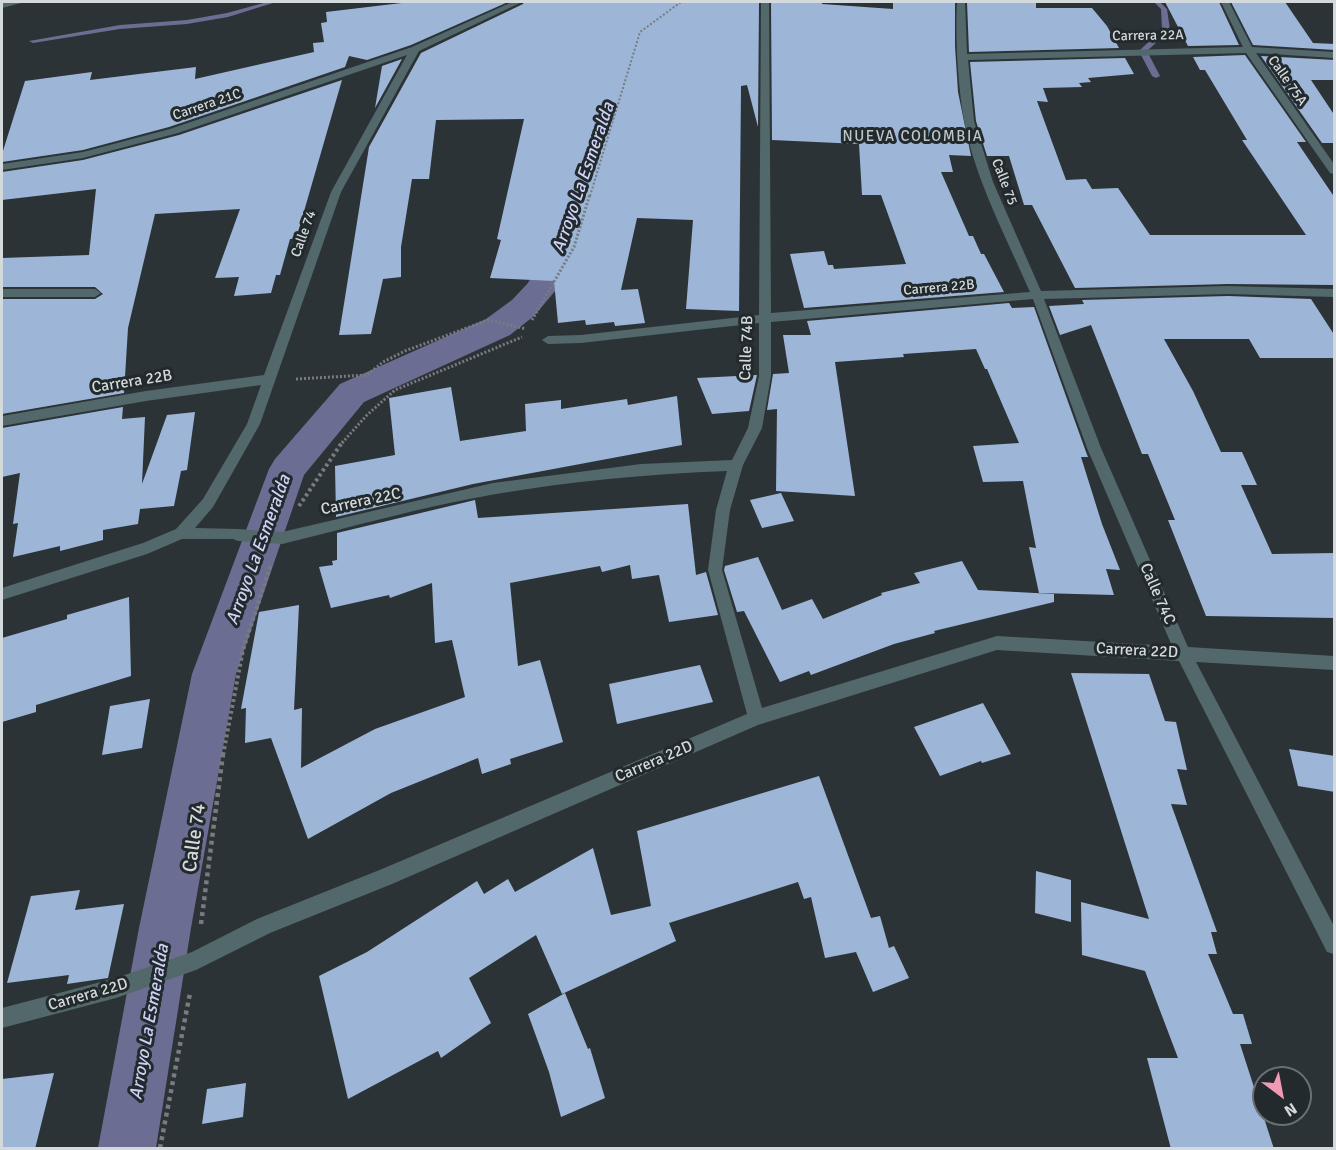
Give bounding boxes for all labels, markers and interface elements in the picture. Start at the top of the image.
street label: Carrera 22A [1112,27,1184,45]
street label: Calle 75A [1264,53,1310,109]
street label: Carrera 21C [171,85,243,125]
water label: Arroyo La Esmeralda [548,100,620,256]
district label: NUEVA COLOMBIA [843,128,983,146]
street label: Calle 75 [987,156,1021,208]
street label: Calle 74 [288,208,320,260]
street label: Carrera 22B [903,277,975,299]
street label: Calle 74B [736,315,758,381]
street label: Carrera 22B [90,366,174,398]
water label: Arroyo La Esmeralda [222,472,296,628]
street label: Carrera 22C [319,484,403,520]
street label: Calle 74C [1135,560,1179,628]
street label: Carrera 22D [1095,639,1179,663]
street label: Carrera 22D [612,737,696,787]
street label: Calle 74 [178,802,212,874]
water label: Arroyo La Esmeralda [126,942,174,1102]
street label: Carrera 22D [46,974,130,1016]
north arrow [1252,1066,1312,1126]
text: N [1280,1098,1301,1121]

